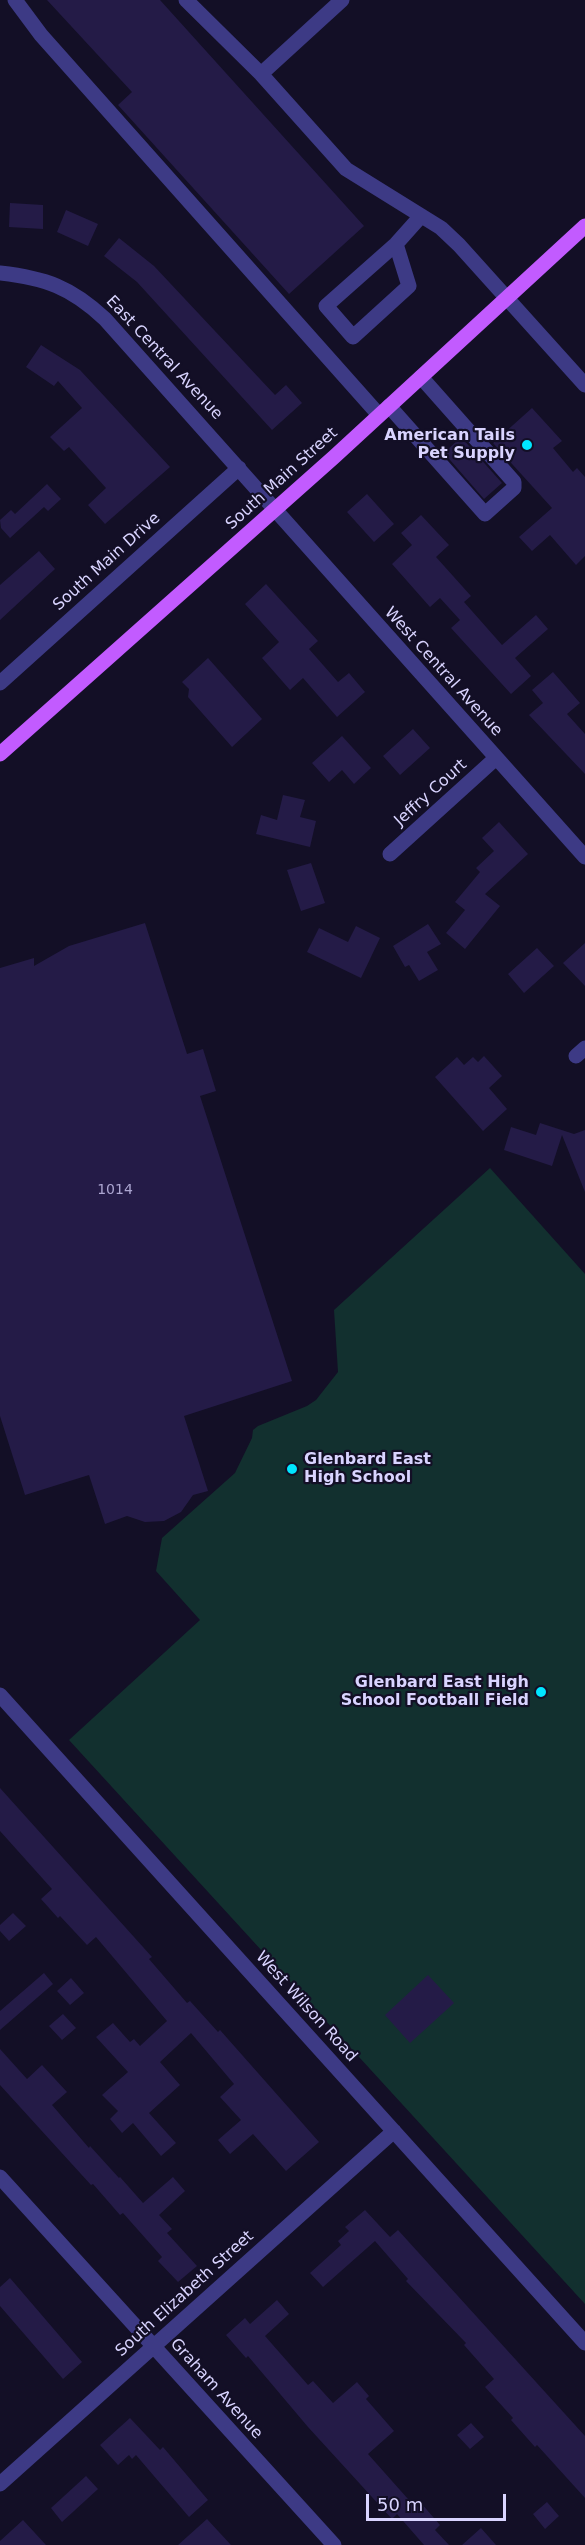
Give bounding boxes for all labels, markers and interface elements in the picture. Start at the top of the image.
street label: East Central Avenue [102,292,226,424]
street label: South Main Street [222,424,342,534]
place label: American Tails Pet Supply [384,426,515,464]
marker: American Tails Pet Supply [520,438,534,452]
street label: South Main Drive [49,509,165,615]
street label: West Central Avenue [380,603,506,741]
street label: Jeffry Court [391,756,471,830]
house number: 1014 [97,1182,133,1198]
place label: Glenbard East High School [304,1450,431,1488]
marker: Glenbard East High School [285,1462,299,1476]
place label: Glenbard East High School Football Field [341,1673,529,1711]
marker: Glenbard East High School Football Field [534,1685,548,1699]
street label: West Wilson Road [251,1948,361,2066]
street label: South Elizabeth Street [112,2227,258,2361]
street label: Graham Avenue [166,2335,266,2443]
scale bar [369,2482,508,2520]
text: 50 m [377,2494,423,2515]

